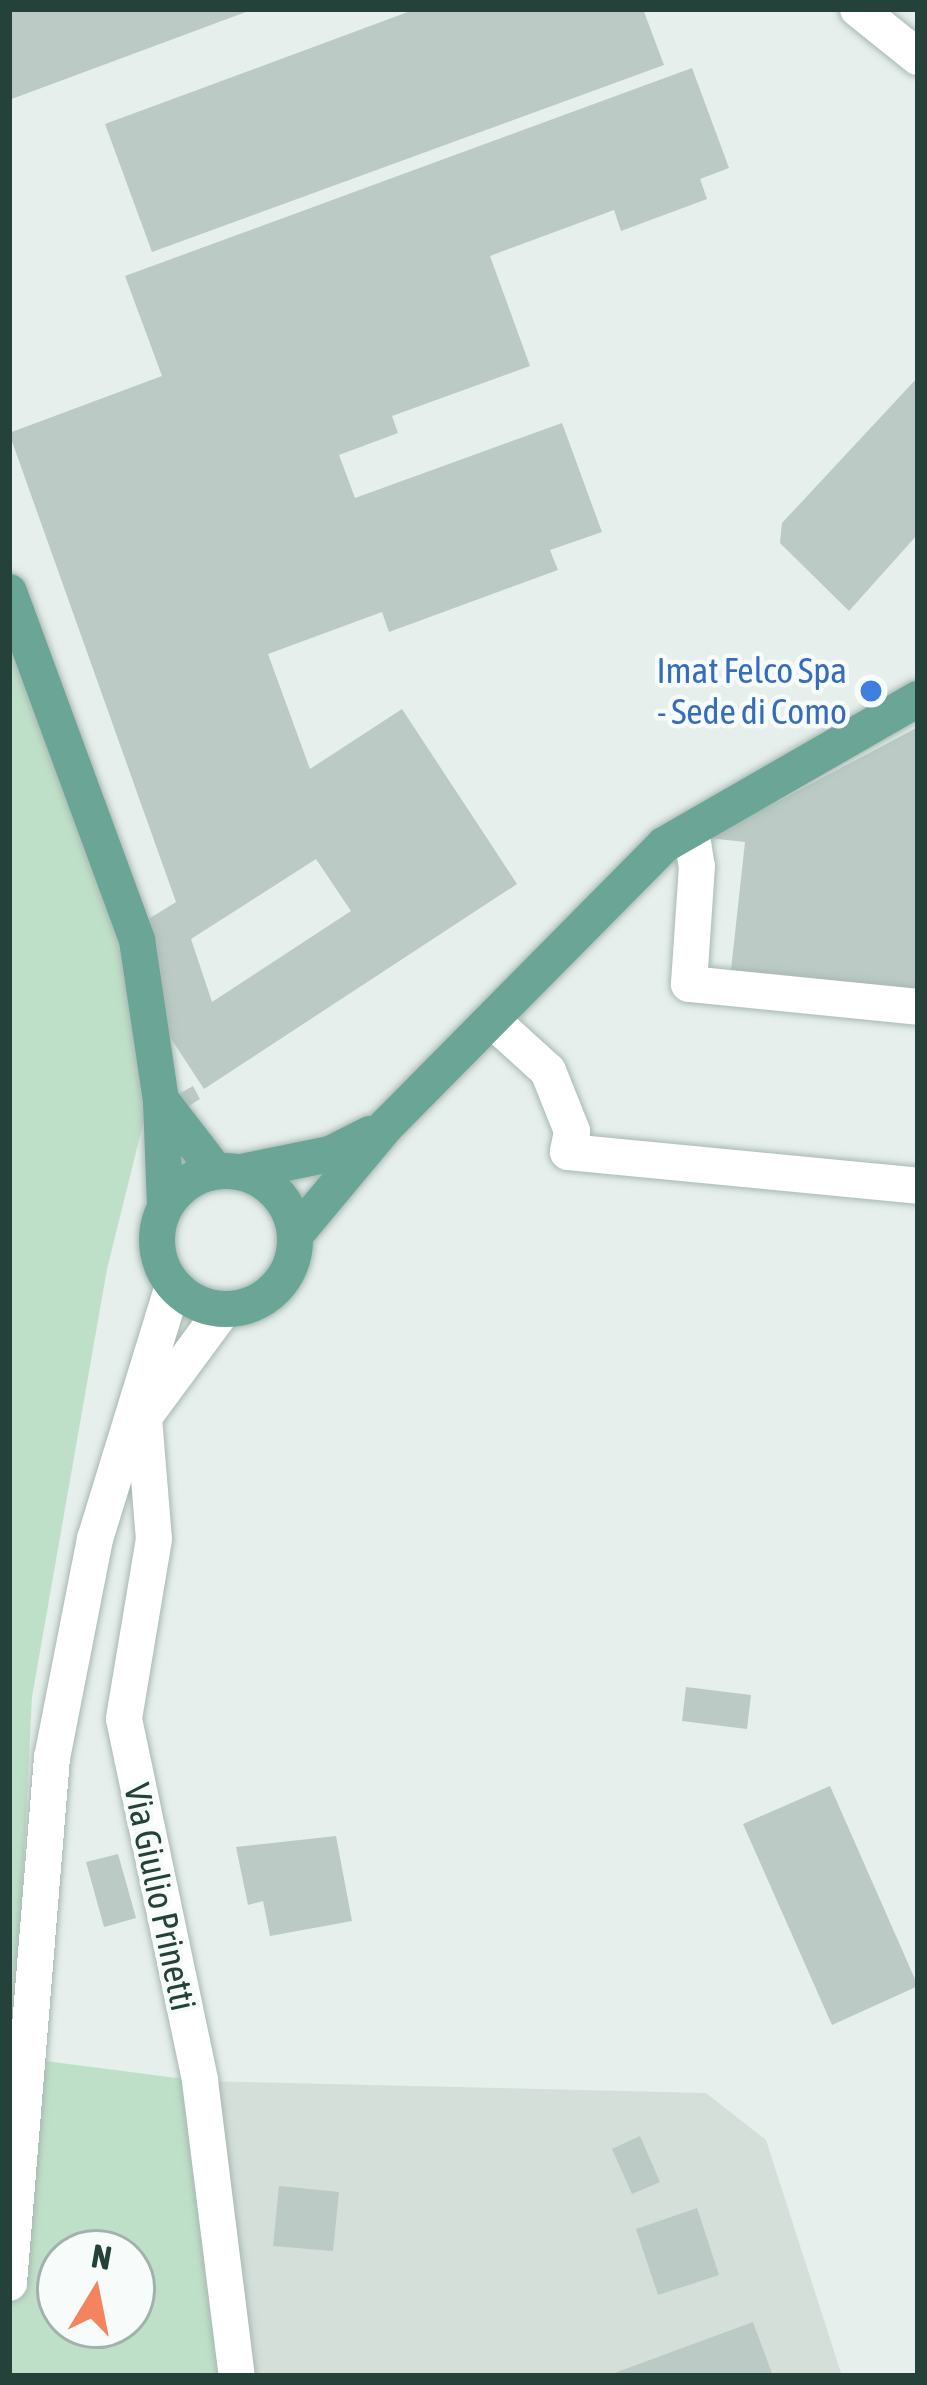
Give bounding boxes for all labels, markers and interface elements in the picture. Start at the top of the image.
place label: Imat Felco Spa - Sede di Como [656,648,847,733]
marker: Imat Felco Spa - Sede di Como [858,678,884,704]
street label: Via Giulio Prinetti [115,1779,205,2015]
north arrow [36,2229,156,2349]
text: N [89,2236,115,2277]

